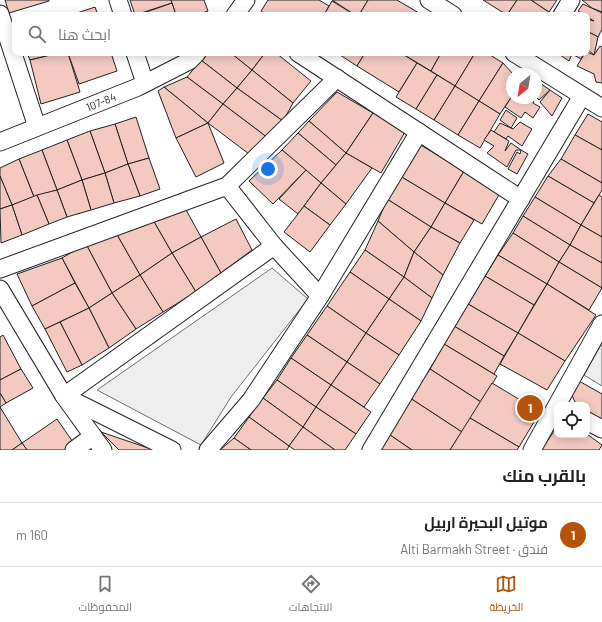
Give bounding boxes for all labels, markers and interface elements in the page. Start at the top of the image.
search box [12,12,590,56]
icon: search [26,23,48,45]
text: ابحث هنا [58,25,111,43]
north arrow [506,68,542,104]
street label: 107-84 [84,90,118,113]
your location [258,159,278,179]
pin: 1 [517,393,543,423]
map controls [554,402,590,438]
button: locate [554,402,590,438]
text: بالقرب منك [502,465,586,485]
text: موتيل البحيرة اربيل [424,513,548,531]
text: 160 m [16,527,48,543]
text: 1 [571,527,575,543]
text: فندق · Alti Barmakh Street [400,541,548,557]
tab: المحفوظات [78,573,132,617]
tab: الاتجاهات [289,573,332,617]
tab: الخريطة [489,573,524,617]

